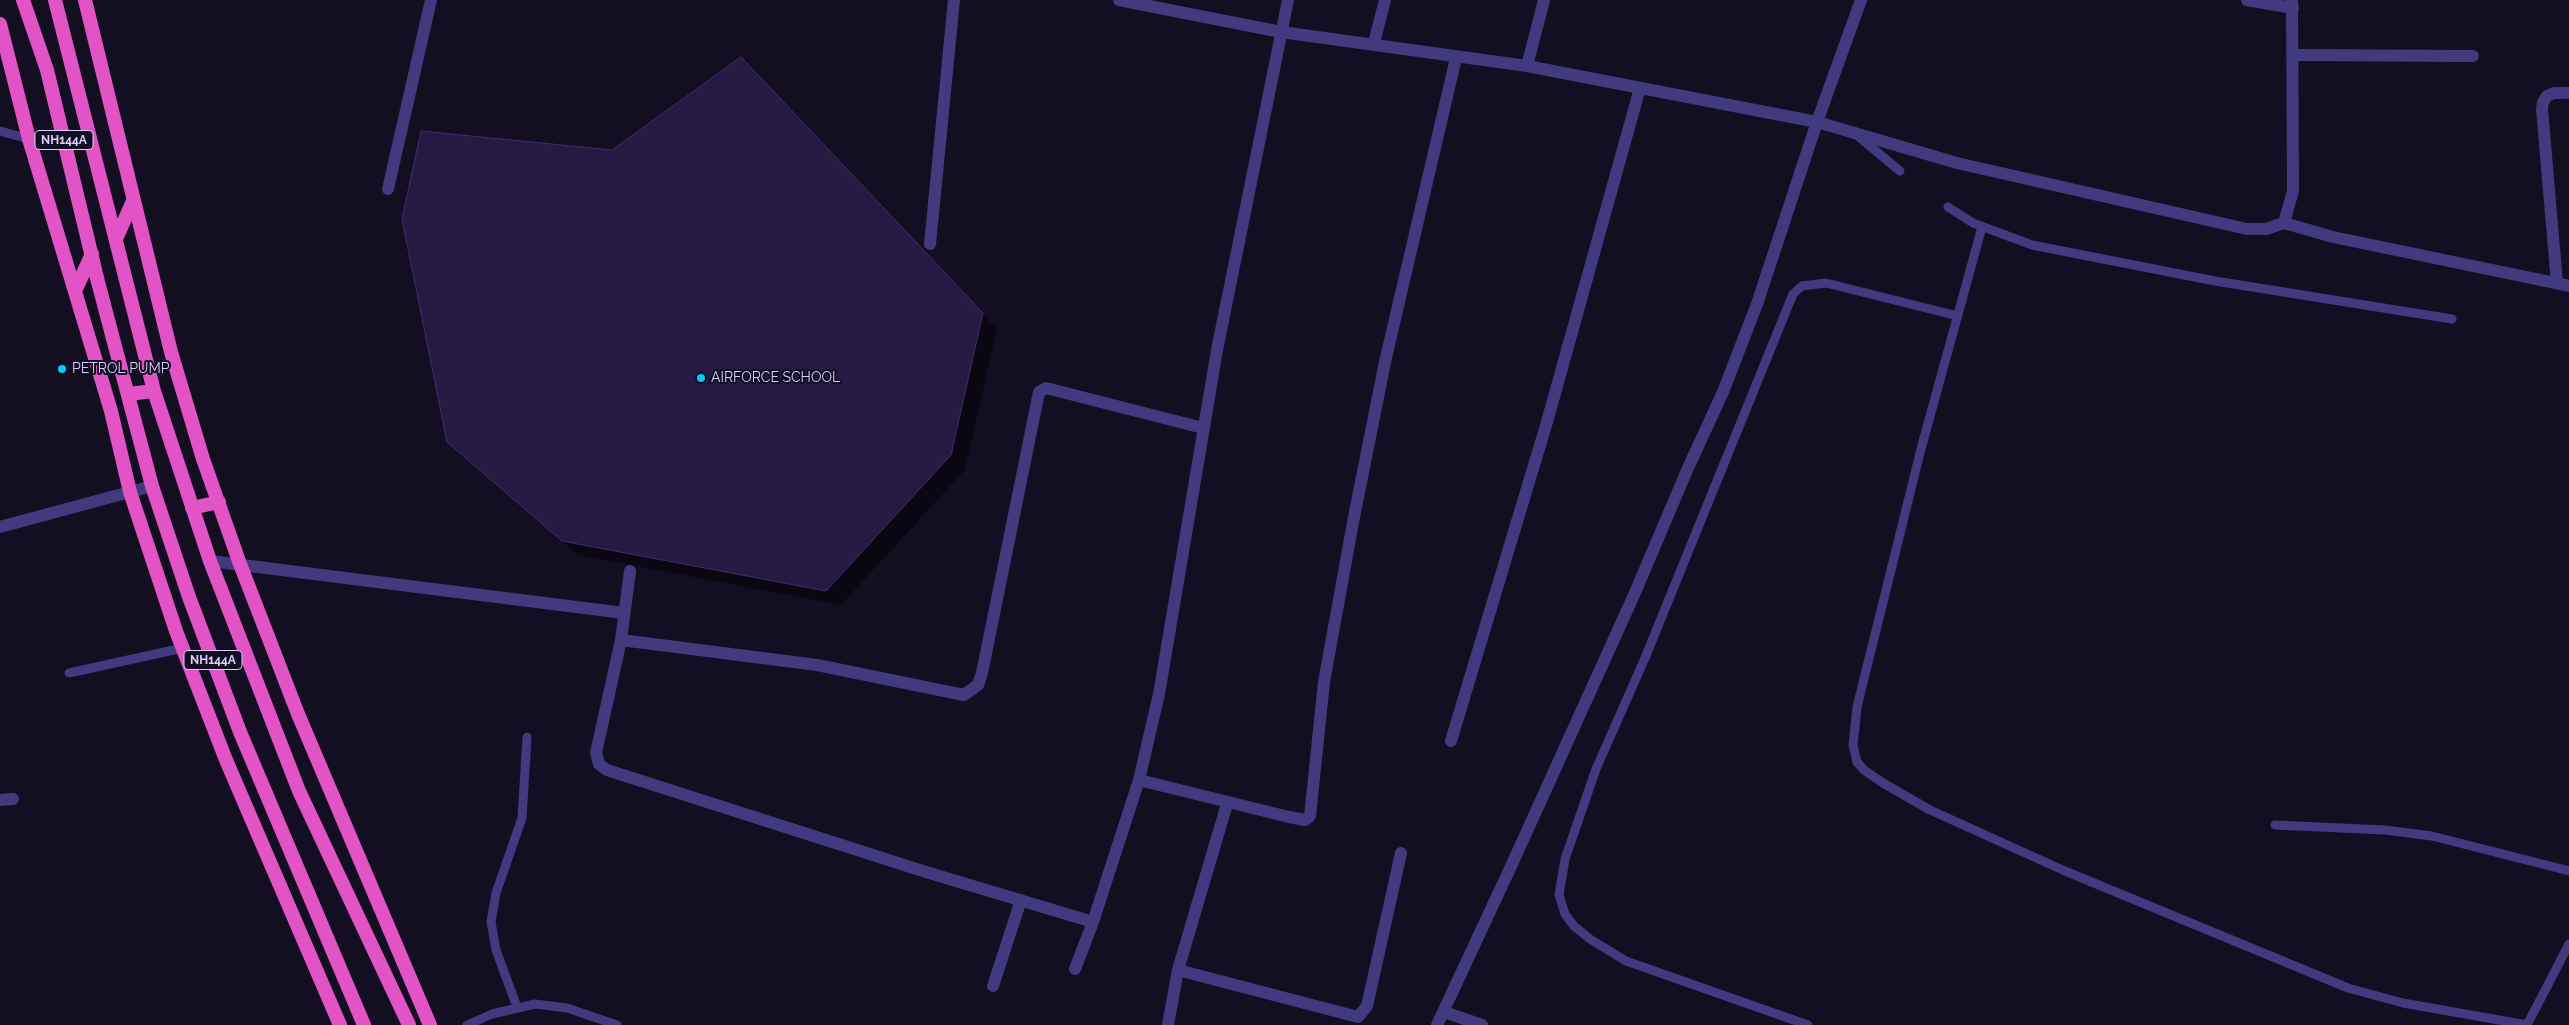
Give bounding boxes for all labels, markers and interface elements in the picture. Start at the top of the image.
road number: NH144A [35,130,93,150]
place label: PETROL PUMP [72,361,169,377]
marker: PETROL PUMP [56,363,68,375]
place label: AIRFORCE SCHOOL [711,370,840,386]
marker: AIRFORCE SCHOOL [695,372,707,384]
road number: NH144A [184,650,242,670]

